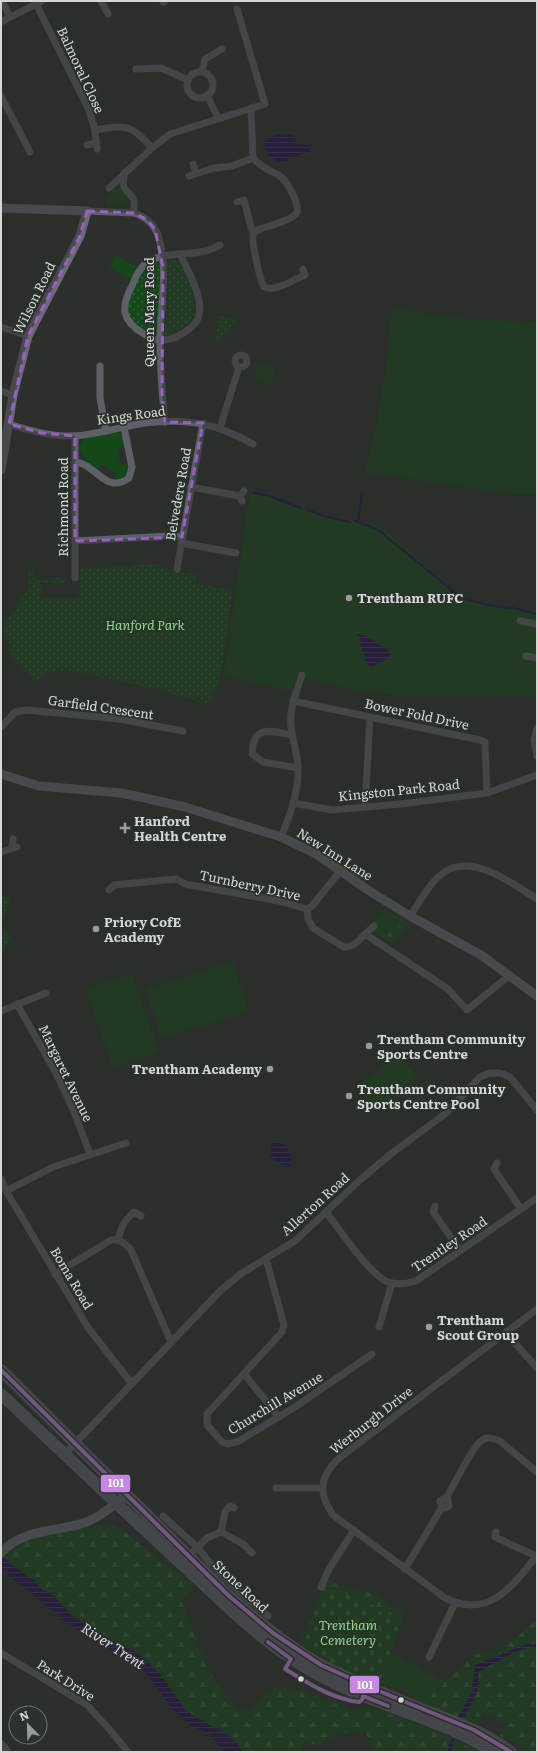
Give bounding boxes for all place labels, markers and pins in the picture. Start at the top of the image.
place label: Trentham RUFC [357,588,463,607]
marker: Trentham RUFC [344,593,354,603]
place label: Hanford Health Centre [134,811,226,845]
marker: Hanford Health Centre [119,822,131,834]
place label: Priory CofE Academy [104,912,182,946]
marker: Priory CofE Academy [91,924,101,934]
place label: Trentham Community Sports Centre [377,1029,525,1063]
marker: Trentham Community Sports Centre [364,1041,374,1051]
place label: Trentham Academy [132,1059,262,1078]
marker: Trentham Academy [265,1064,275,1074]
place label: Trentham Community Sports Centre Pool [357,1079,505,1113]
marker: Trentham Community Sports Centre Pool [344,1091,354,1101]
place label: Trentham Scout Group [437,1310,519,1344]
marker: Trentham Scout Group [424,1322,434,1332]
unlabelled marker [296,1674,306,1684]
unlabelled marker [396,1695,406,1705]

